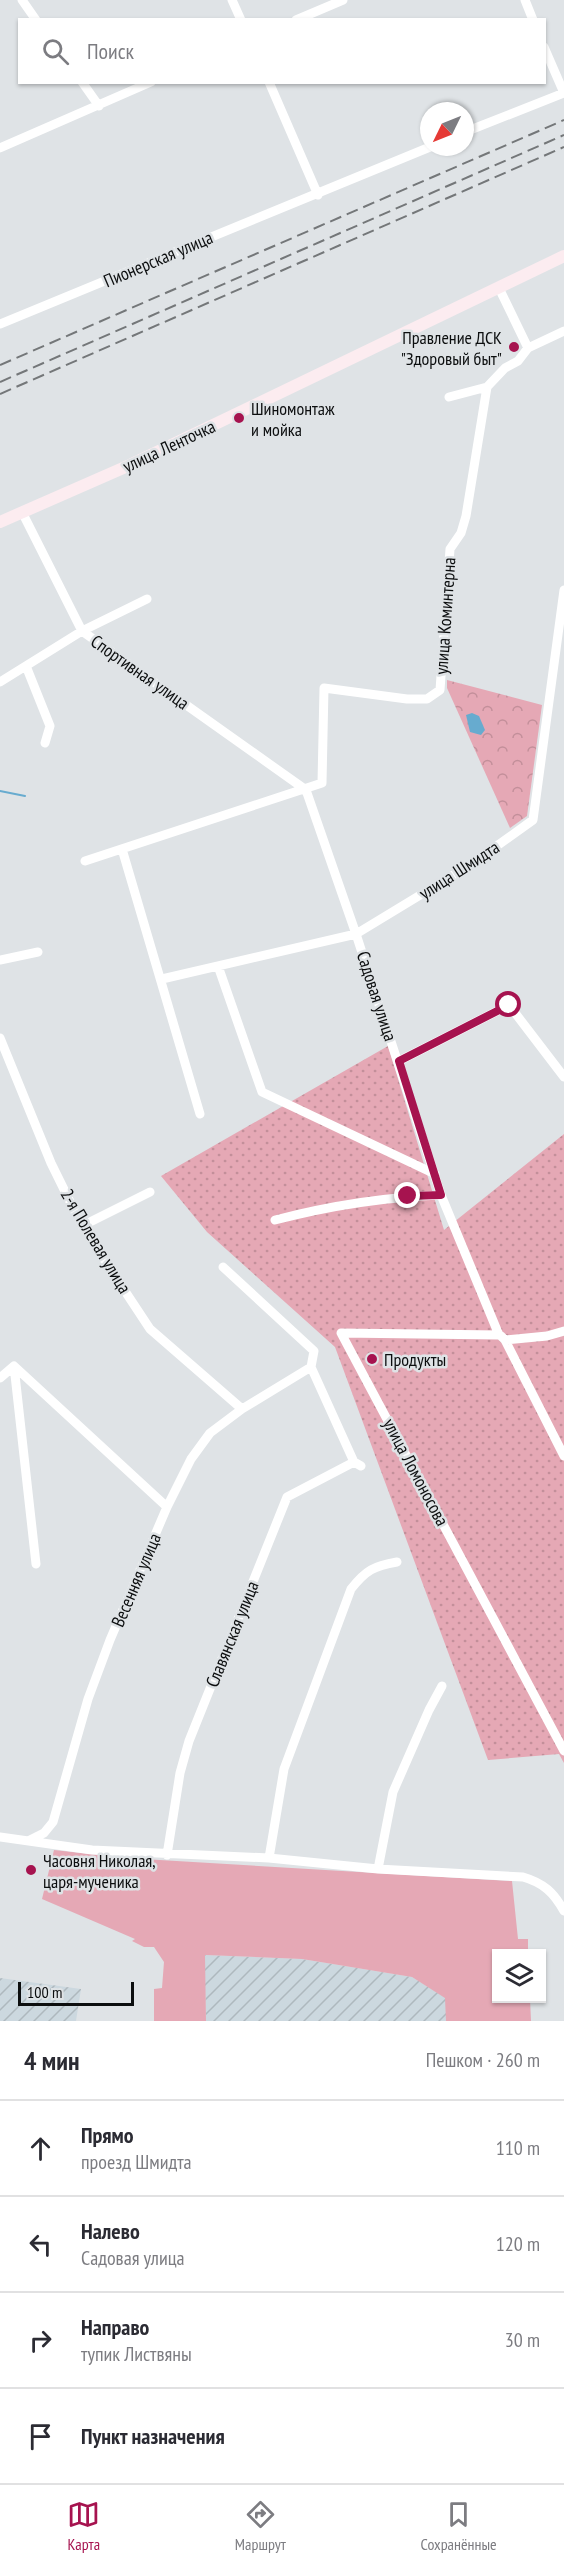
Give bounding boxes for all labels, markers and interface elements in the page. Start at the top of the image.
search box [18,18,546,84]
icon: search [39,35,72,68]
text: Поиск [87,37,134,65]
north arrow [420,102,474,156]
street label: Пионерская улица [100,226,216,292]
place label: Правление ДСК "Здоровый быт" [401,326,502,370]
marker: Правление ДСК "Здоровый быт" [507,340,521,354]
place label: Шиномонтаж и мойка [251,397,335,441]
marker: Шиномонтаж и мойка [232,411,246,425]
street label: улица Ленточка [119,415,219,477]
street label: улица Коминтерна [429,557,461,675]
street label: Спортивная улица [86,630,194,714]
street label: улица Шмидта [414,835,504,905]
street label: Садовая улица [352,948,402,1044]
route start [495,991,521,1017]
route end [394,1182,420,1208]
street label: 2-я Полевая улица [56,1184,136,1298]
place label: Продукты [384,1348,446,1371]
marker: Продукты [365,1352,379,1366]
street label: улица Ломоносова [378,1414,454,1530]
street label: Весенняя улица [106,1530,166,1630]
street label: Славянская улица [200,1578,264,1690]
place label: Часовня Николая, царя-мученика [43,1849,156,1893]
marker: Часовня Николая, царя-мученика [24,1863,38,1877]
map controls [492,1949,546,2003]
button: layers [492,1949,546,2003]
scale bar [18,1979,134,2006]
text: 100 m [27,1982,62,2002]
text: 4 мин [24,2044,79,2077]
text: Пешком · 260 m [426,2047,540,2073]
text: Прямо [81,2121,134,2149]
icon: ahead [24,2132,57,2165]
text: 110 m [496,2135,540,2161]
text: проезд Шмидта [81,2149,192,2175]
text: Налево [81,2217,140,2245]
icon: left [24,2228,57,2261]
text: 120 m [496,2231,540,2257]
text: Садовая улица [81,2245,185,2271]
text: Направо [81,2313,149,2341]
icon: right [24,2324,57,2357]
text: 30 m [505,2327,540,2353]
text: тупик Листвяны [81,2341,192,2367]
icon: arrive [24,2420,57,2453]
text: Пункт назначения [81,2422,225,2450]
tab: Карта [67,2498,100,2554]
tab: Маршрут [235,2498,286,2554]
tab: Сохранённые [421,2498,497,2554]

